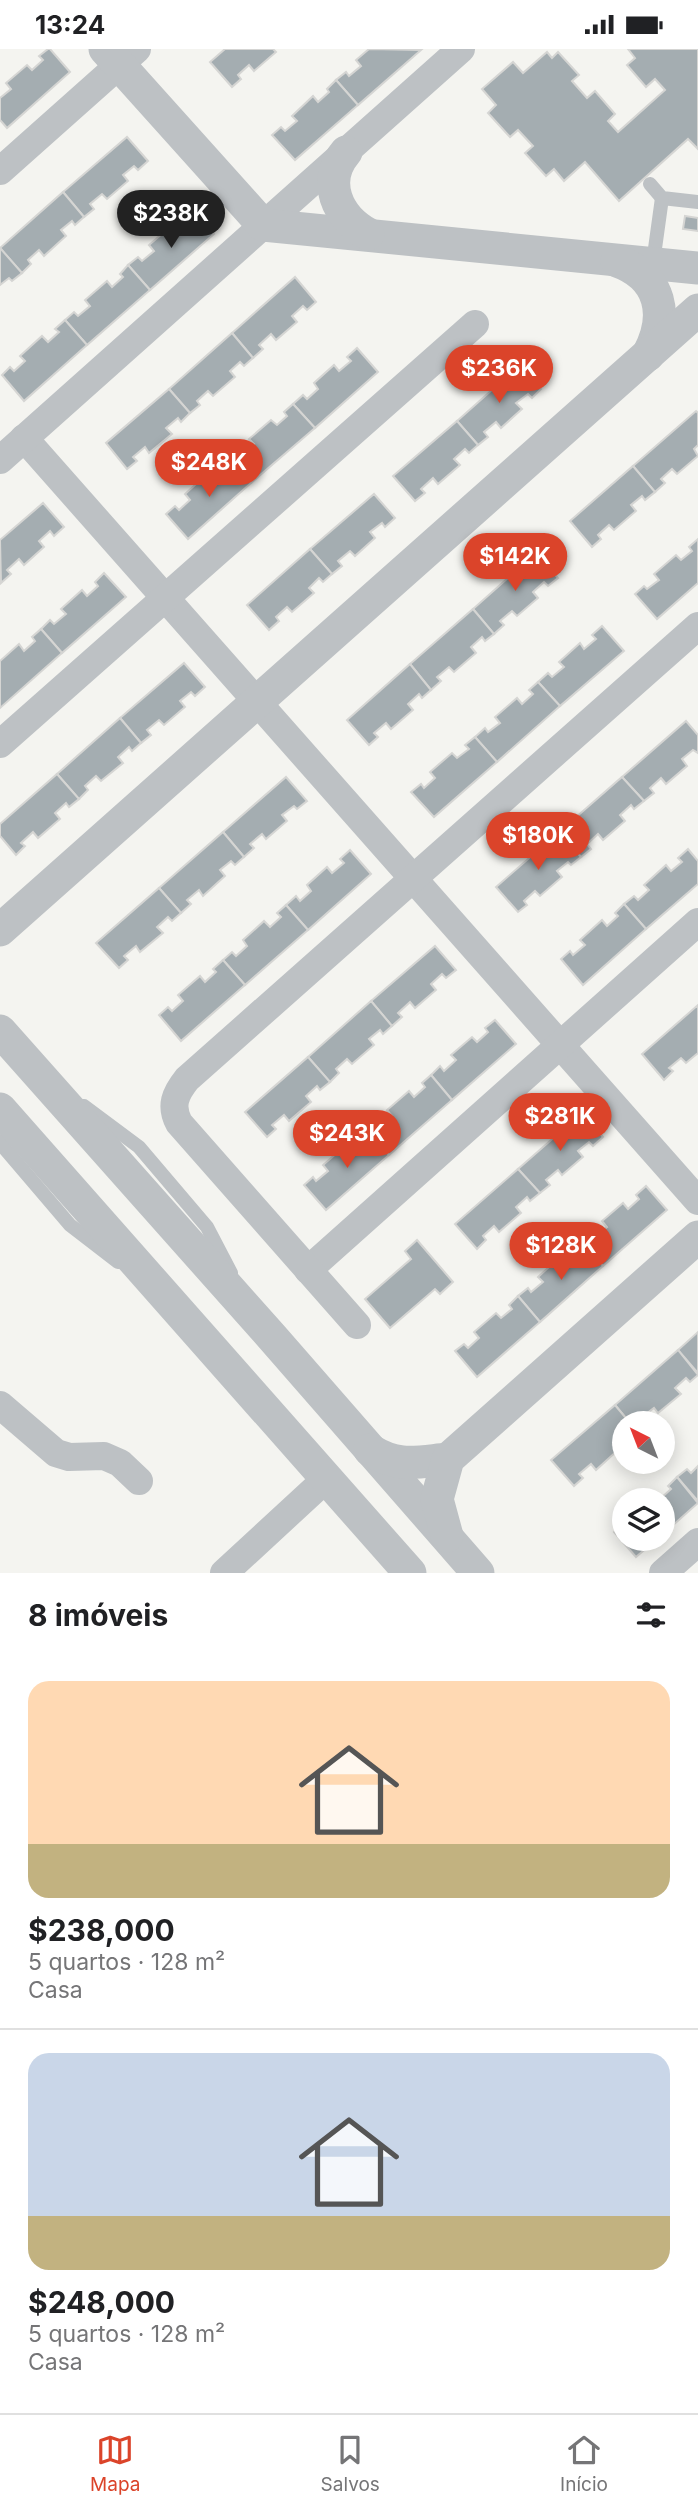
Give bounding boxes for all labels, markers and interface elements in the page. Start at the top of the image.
text: 13:24 [35,9,105,40]
pin: $238K [122,191,220,250]
text: $238K [133,199,209,227]
pin: $236K [450,345,548,405]
text: $236K [461,354,537,382]
pin: $248K [160,440,258,499]
text: $248K [171,448,247,476]
pin: $142K [466,533,564,593]
text: $142K [479,542,551,570]
pin: $180K [489,813,587,872]
text: $180K [502,821,574,849]
pin: $281K [511,1093,609,1153]
text: $281K [525,1102,595,1130]
pin: $243K [298,1111,396,1170]
text: $243K [309,1119,385,1147]
pin: $128K [512,1223,610,1282]
text: $128K [526,1231,596,1259]
north arrow [612,1411,676,1473]
map controls [612,1411,675,1551]
button: layers [612,1488,675,1551]
icon: filters [632,1596,670,1634]
text: 8 imóveis [28,1597,168,1633]
icon: home [286,1727,412,1853]
text: $238,000 [28,1912,175,1948]
text: 5 quartos · 128 m² [28,1948,225,1976]
text: Casa [28,1976,83,2004]
icon: home [286,2099,412,2225]
text: $248,000 [28,2284,175,2320]
text: 5 quartos · 128 m² [28,2320,225,2348]
text: Casa [28,2348,83,2376]
tab: Mapa [90,2431,140,2496]
tab: Salvos [321,2431,380,2496]
tab: Início [560,2431,608,2496]

